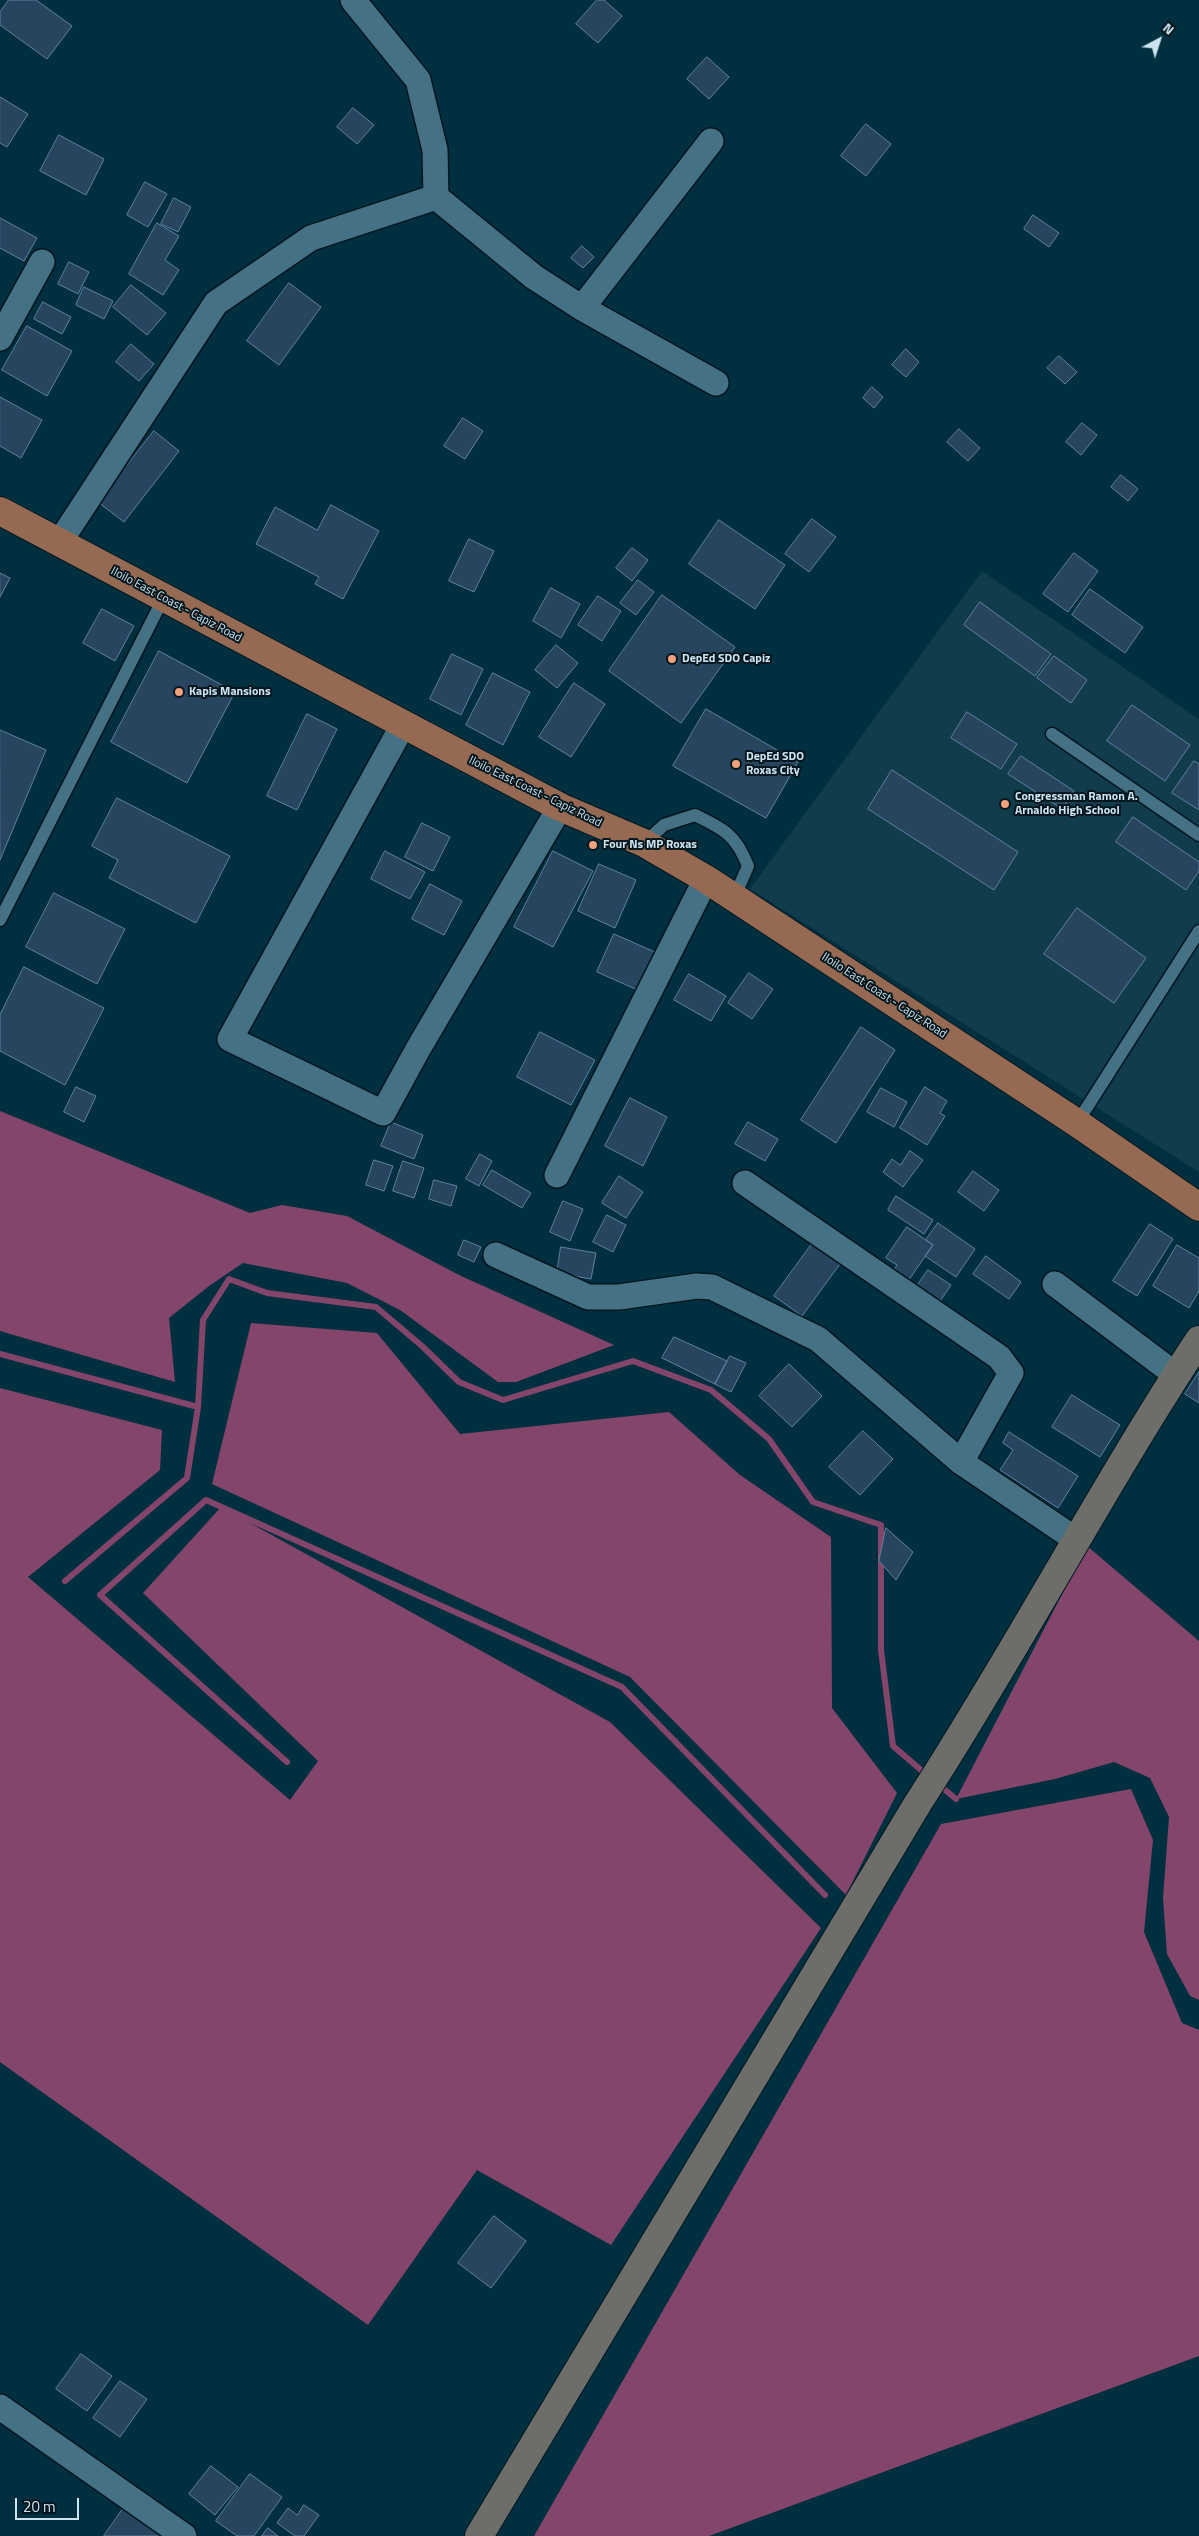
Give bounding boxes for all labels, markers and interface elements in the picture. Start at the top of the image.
north arrow [1134,15,1184,65]
text: N [1158,17,1179,39]
street label: Iloilo East Coast - Capiz Road [108,564,244,646]
place label: DepEd SDO Capiz [682,652,770,666]
marker: DepEd SDO Capiz [666,653,678,665]
place label: Kapis Mansions [189,685,271,699]
marker: Kapis Mansions [173,686,185,698]
place label: DepEd SDO Roxas City [746,750,804,778]
street label: Iloilo East Coast - Capiz Road [466,753,604,831]
marker: DepEd SDO Roxas City [730,758,742,770]
place label: Congressman Ramon A. Arnaldo High School [1015,790,1138,818]
marker: Congressman Ramon A. Arnaldo High School [999,798,1011,810]
place label: Four Ns MP Roxas [603,838,697,852]
marker: Four Ns MP Roxas [587,839,599,851]
street label: Iloilo East Coast - Capiz Road [819,950,949,1042]
scale bar [18,2488,81,2520]
text: 20 m [23,2495,56,2518]

